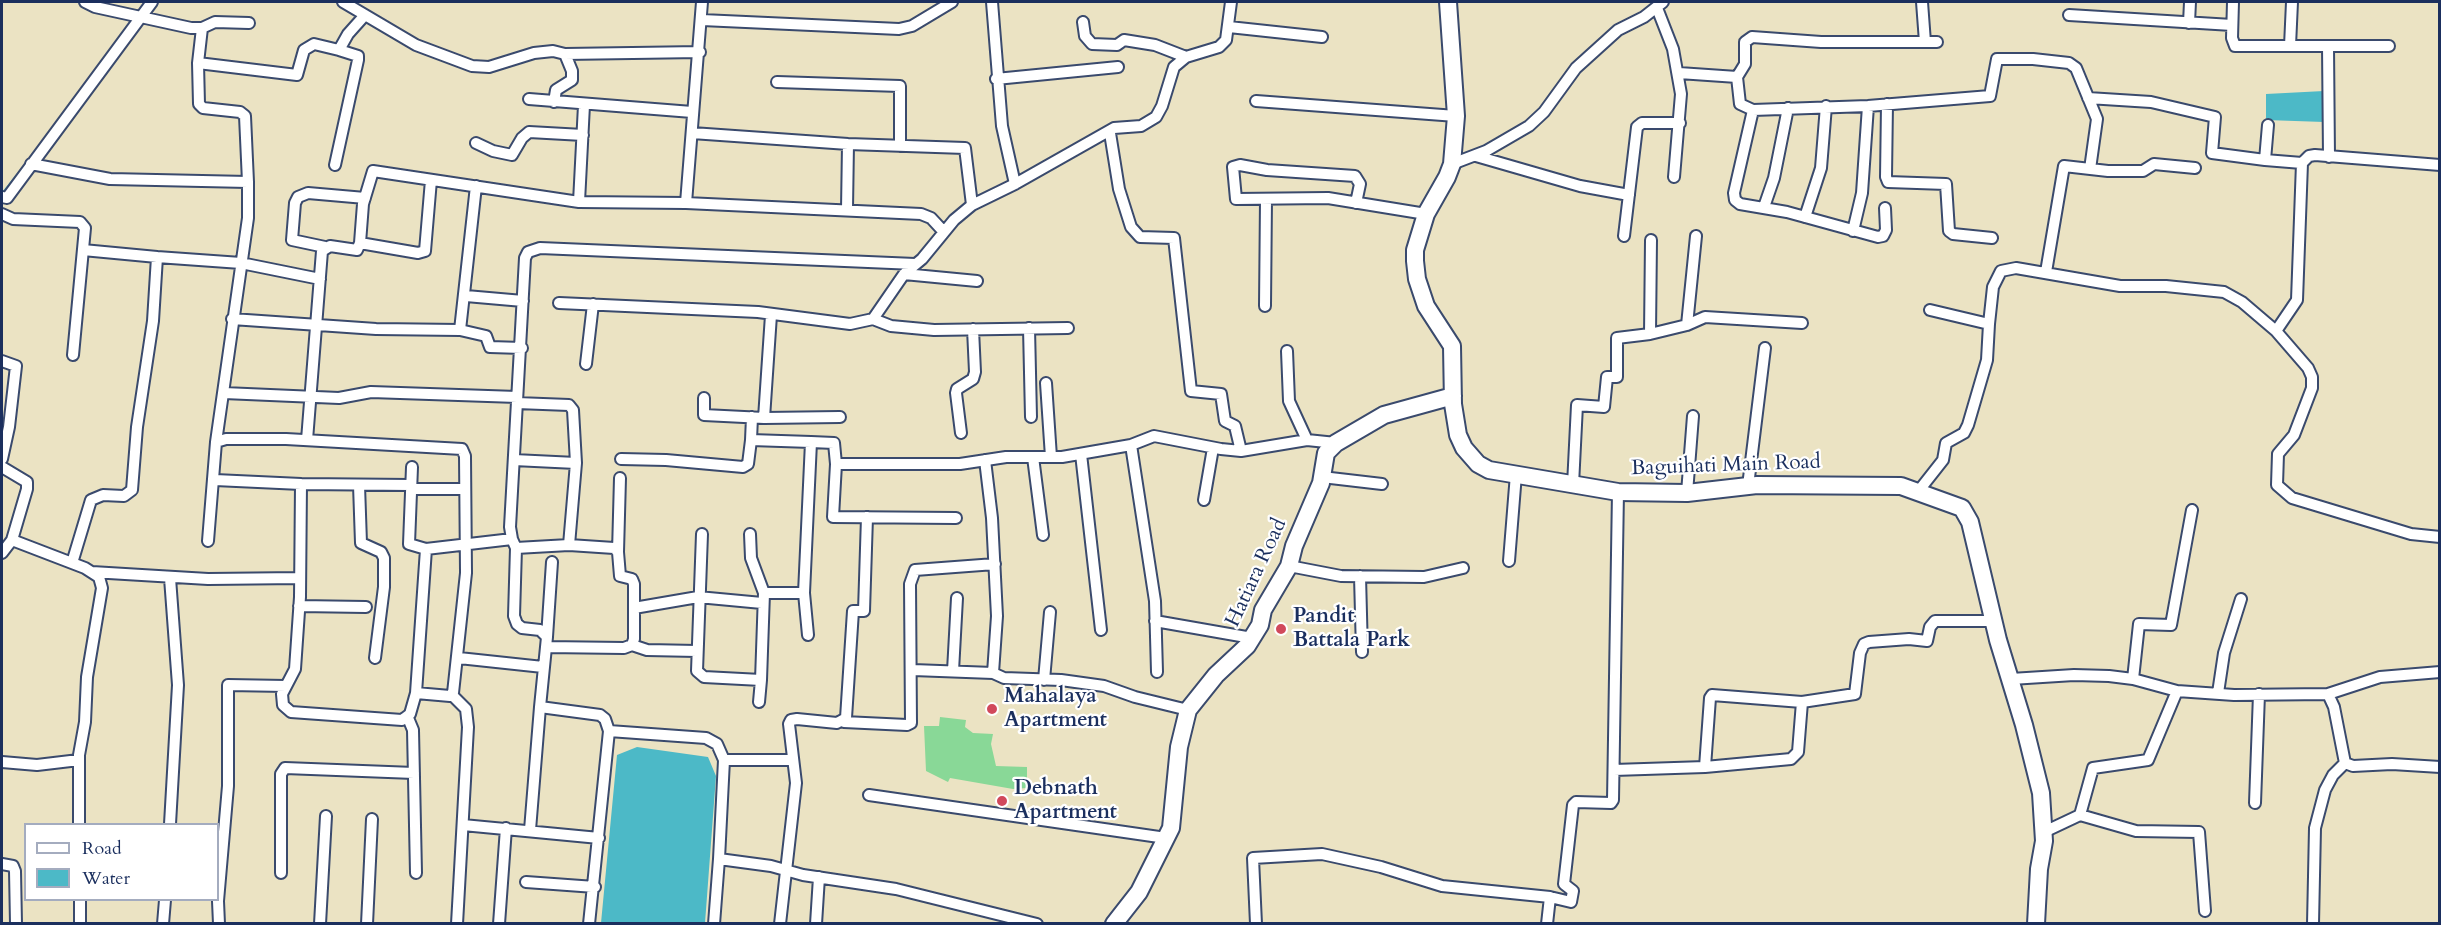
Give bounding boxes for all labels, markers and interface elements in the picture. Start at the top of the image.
street label: Baguihati Main Road [1631,450,1821,482]
street label: Hatiara Road [1221,515,1293,631]
place label: Pandit Battala Park [1293,604,1410,654]
marker: Pandit Battala Park [1274,622,1288,636]
place label: Mahalaya Apartment [1004,684,1107,734]
marker: Mahalaya Apartment [985,702,999,716]
place label: Debnath Apartment [1014,776,1117,826]
marker: Debnath Apartment [995,794,1009,808]
legend [24,823,219,901]
text: Road [82,836,122,861]
text: Water [82,866,130,891]

